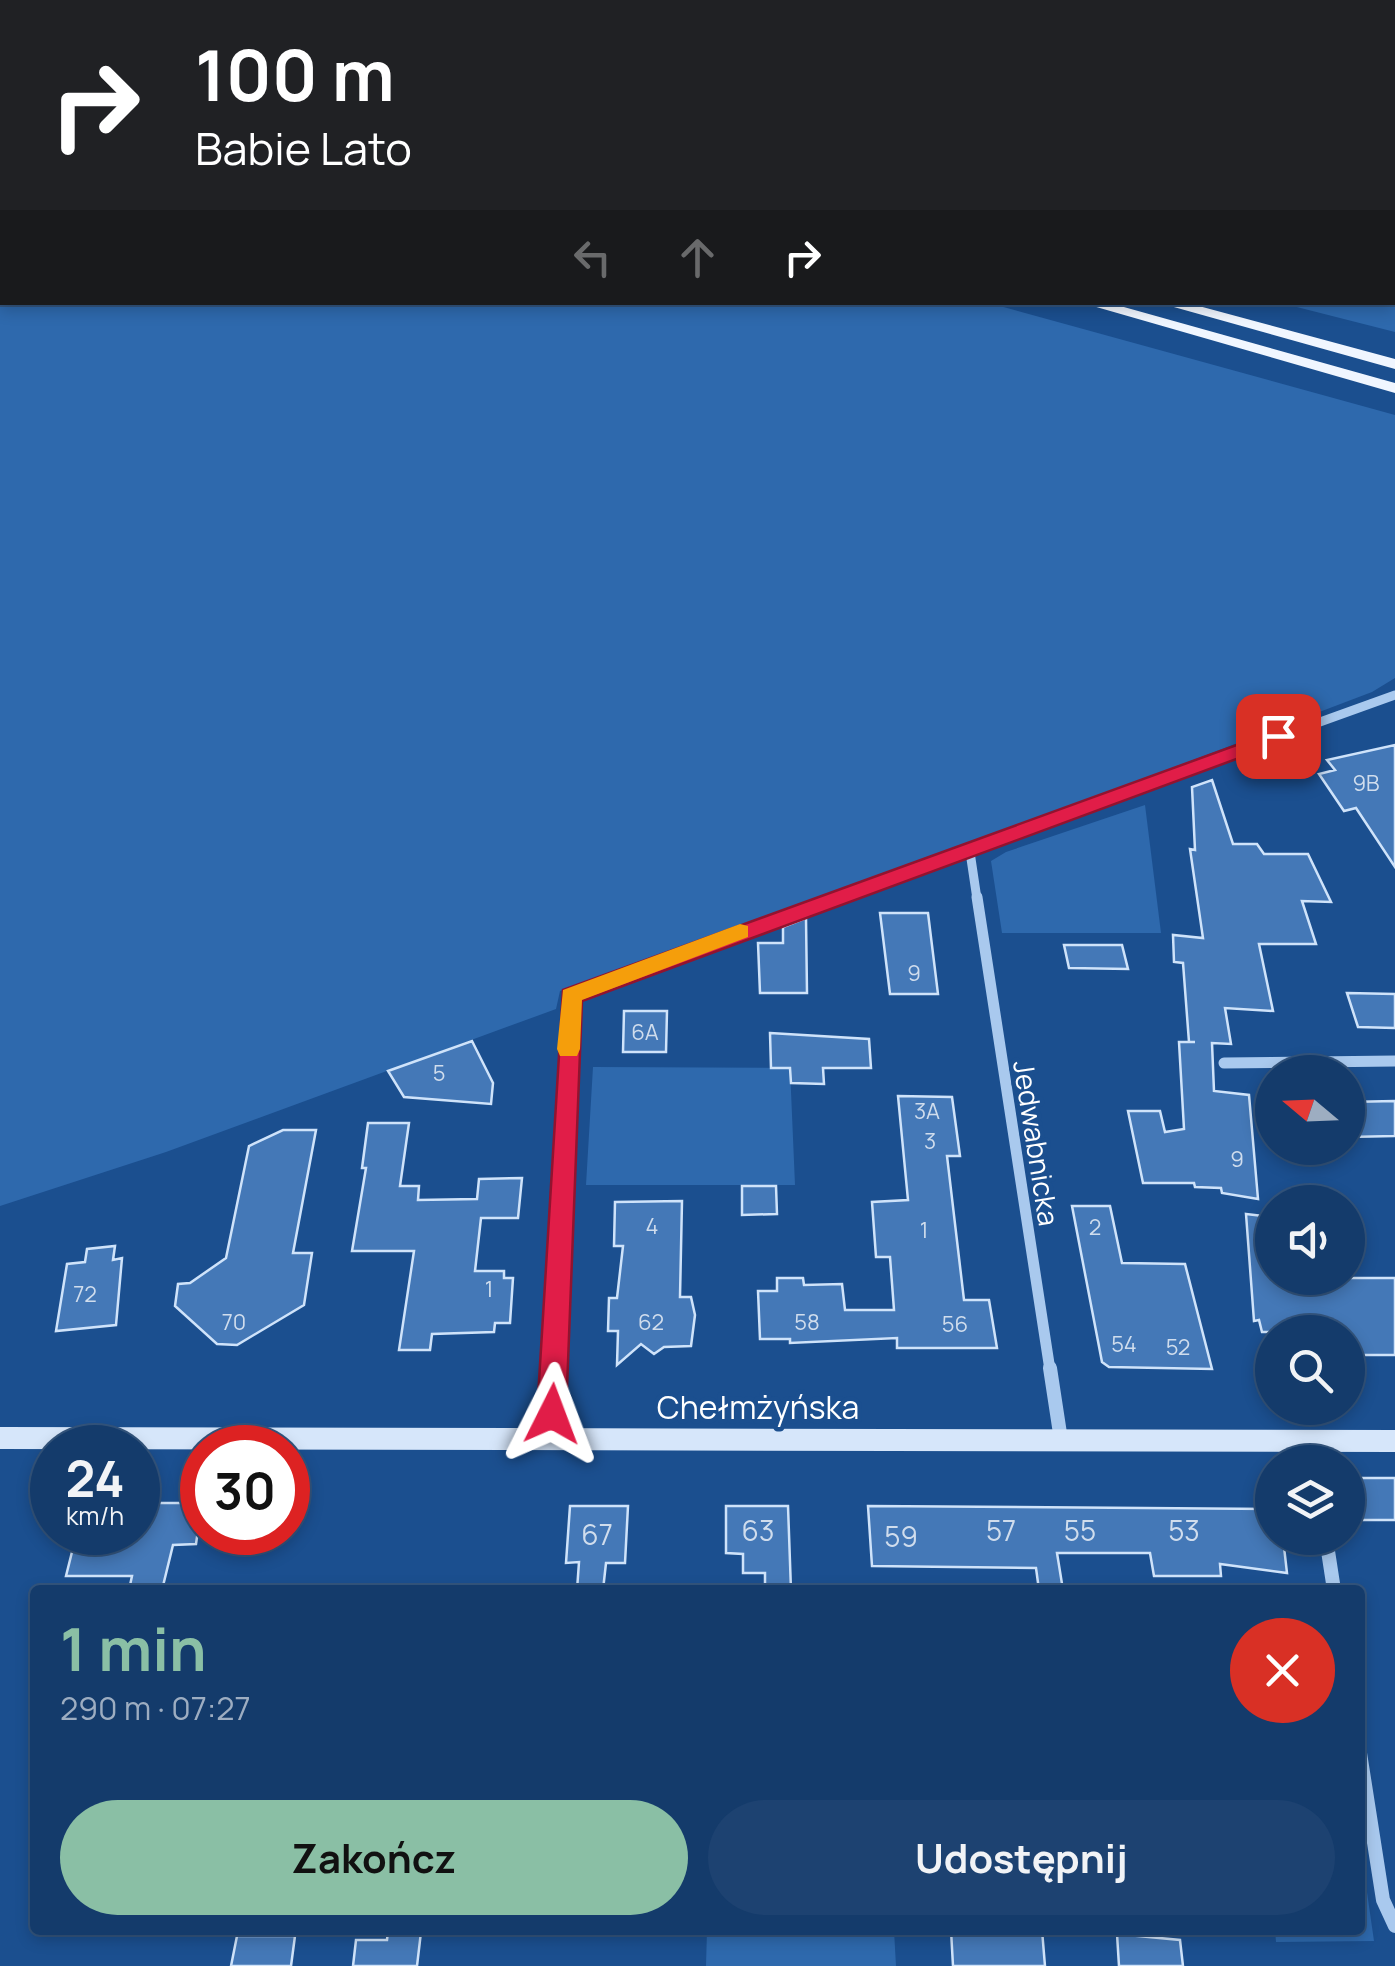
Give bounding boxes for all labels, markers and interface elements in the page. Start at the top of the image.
text: 100 m [195,26,395,122]
icon: right [30,40,160,170]
text: Babie Lato [195,117,412,179]
icon: left [565,230,620,285]
icon: ahead [670,230,725,285]
icon: right [775,230,830,285]
pin [1236,694,1321,779]
icon: arrive [1251,709,1306,764]
house number: 9B [1352,768,1380,798]
house number: 9 [907,958,921,988]
house number: 6A [631,1017,659,1047]
north arrow [1255,1055,1365,1165]
map controls [1255,1055,1365,1555]
house number: 5 [433,1058,445,1088]
street label: Jedwabnicka [1005,1058,1069,1228]
house number: 3A [914,1096,940,1126]
house number: 3 [924,1126,936,1156]
house number: 9 [1230,1144,1244,1174]
button: sound [1255,1185,1365,1295]
house number: 4 [646,1211,658,1241]
house number: 2 [1089,1212,1101,1242]
house number: 1 [920,1215,928,1245]
house number: 1 [485,1274,493,1304]
house number: 72 [73,1279,97,1309]
house number: 70 [222,1307,246,1337]
house number: 62 [638,1307,664,1337]
house number: 58 [794,1307,820,1337]
house number: 56 [942,1309,968,1339]
button: search [1255,1315,1365,1425]
house number: 54 [1111,1329,1137,1359]
house number: 52 [1166,1332,1190,1362]
position arrow [500,1362,604,1466]
street label: Chełmżyńska [657,1385,859,1429]
speed limit sign: 30 [180,1425,310,1555]
text: 24 [65,1444,125,1512]
button: layers [1255,1445,1365,1555]
text: km/h [66,1498,124,1533]
house number: 63 [742,1511,774,1549]
house number: 57 [986,1511,1016,1549]
house number: 55 [1064,1511,1096,1549]
house number: 53 [1168,1511,1200,1549]
house number: 67 [581,1515,613,1553]
house number: 59 [884,1517,918,1555]
text: 1 min [60,1607,207,1689]
button: close [1230,1618,1335,1723]
text: 290 m · 07:27 [60,1686,251,1730]
button: Zakończ [60,1800,688,1915]
button: Udostępnij [708,1800,1335,1915]

